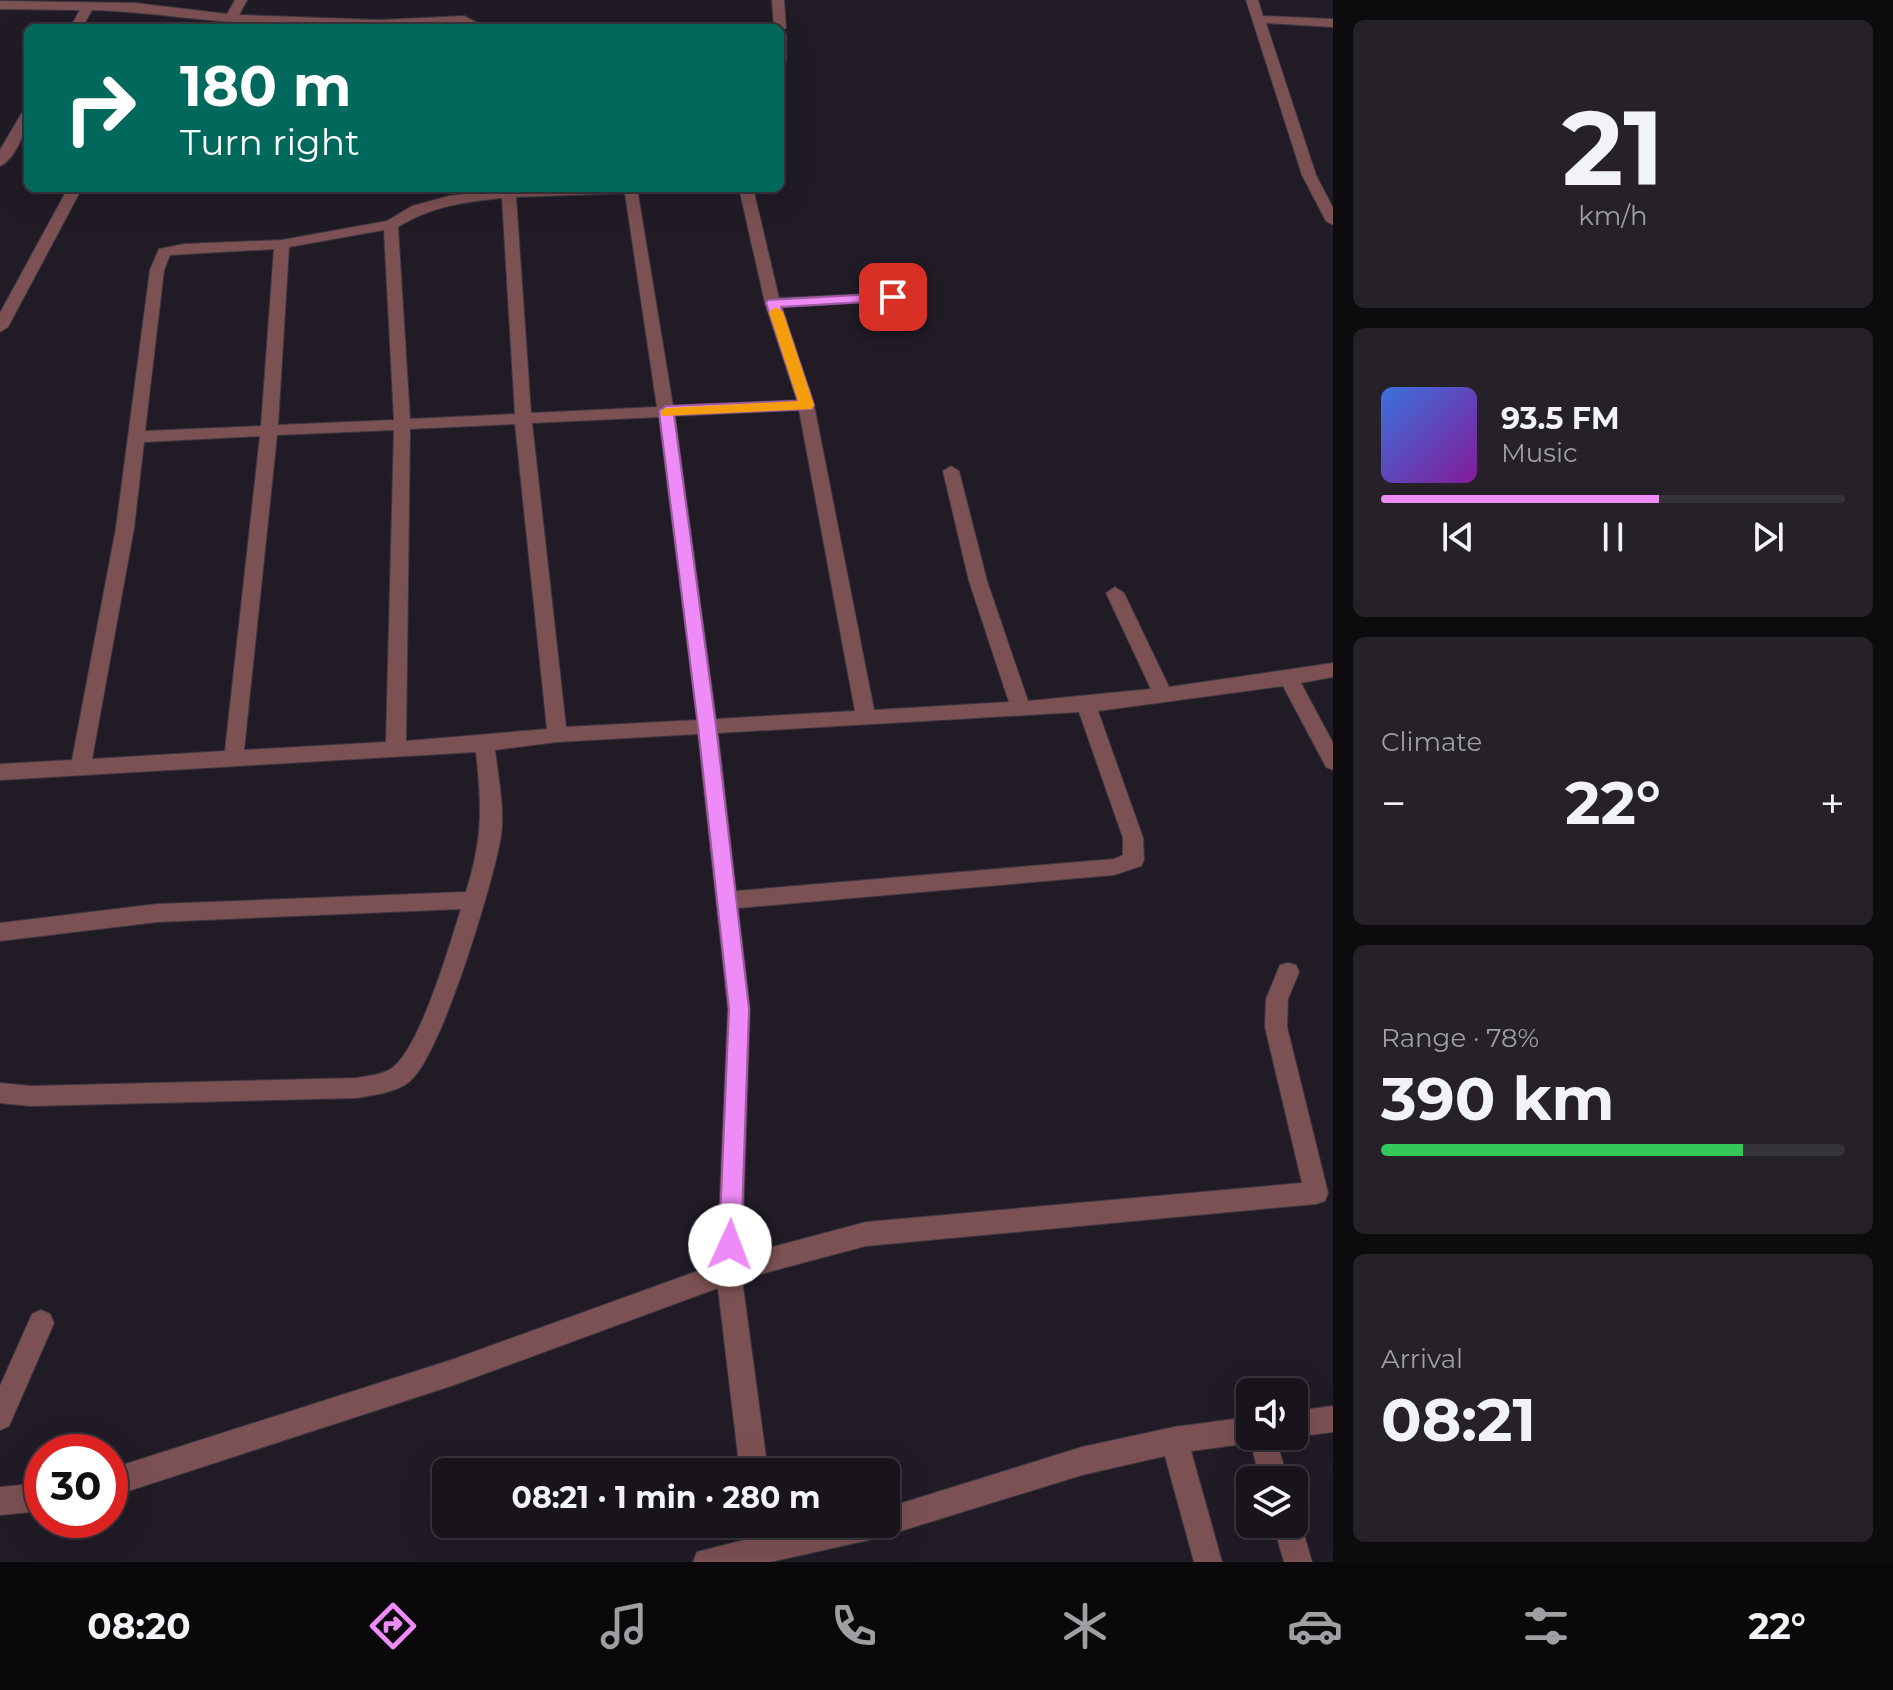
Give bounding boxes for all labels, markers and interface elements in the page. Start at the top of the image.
text: 180 m [180,52,352,120]
icon: right [48,56,152,160]
text: 21 [1562,84,1664,211]
text: Turn right [180,120,360,164]
text: km/h [1578,200,1648,232]
pin [859,263,927,331]
icon: arrive [871,275,915,319]
text: 93.5 FM [1501,400,1620,437]
text: Music [1501,437,1578,469]
icon: previous [1436,515,1480,559]
icon: pause [1591,515,1635,559]
icon: next [1746,515,1790,559]
text: Climate [1381,726,1482,758]
text: 22° [1565,766,1661,839]
text: − [1381,776,1406,830]
text: + [1820,776,1845,830]
text: Range · 78% [1381,1022,1539,1054]
text: 390 km [1381,1062,1614,1135]
position arrow [688,1203,772,1287]
text: Arrival [1381,1343,1463,1375]
map controls [1236,1378,1308,1538]
button: sound [1236,1378,1308,1450]
text: 08:21 [1381,1383,1536,1456]
speed limit sign: 30 [24,1434,128,1538]
button: layers [1236,1466,1308,1538]
text: 08:21 · 1 min · 280 m [512,1479,820,1516]
icon: directions [365,1598,421,1654]
icon: music [596,1598,652,1654]
icon: phone [826,1598,882,1654]
icon: climate [1057,1598,1113,1654]
icon: car [1287,1598,1343,1654]
icon: filters [1518,1598,1574,1654]
text: 08:20 [87,1604,191,1648]
text: 22° [1748,1604,1806,1648]

